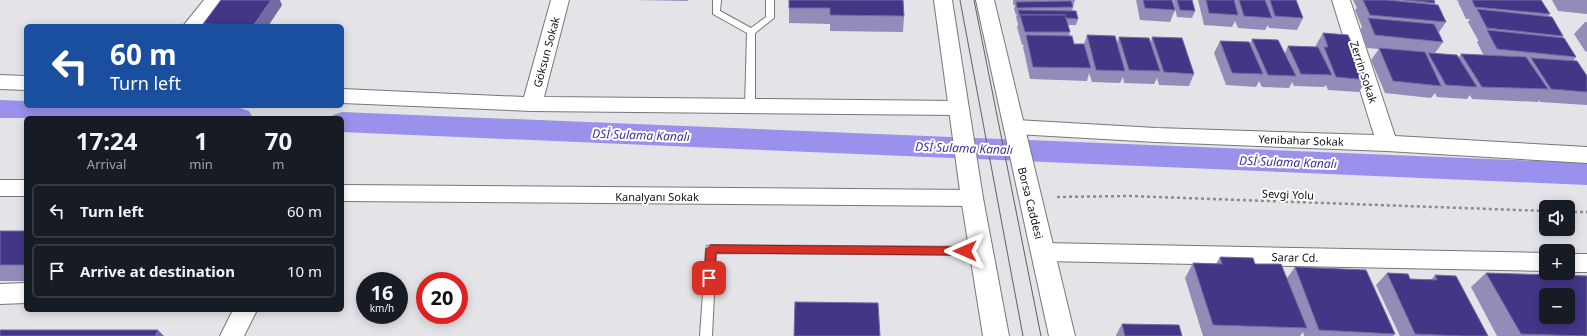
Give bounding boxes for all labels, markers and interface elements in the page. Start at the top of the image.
street label: Göksun Sokak [529,15,563,89]
text: 60 m [110,35,177,73]
street label: Zerrin Sokak [1347,39,1381,105]
icon: left [44,40,96,92]
text: Turn left [110,71,181,95]
text: 17:24 [76,124,137,157]
text: 1 [194,124,208,157]
text: 70 [265,124,292,157]
water label: DSİ Sulama Kanalı [592,125,690,145]
street label: Yenibahar Sokak [1258,131,1344,149]
water label: DSİ Sulama Kanalı [915,138,1013,158]
water label: DSİ Sulama Kanalı [1239,152,1337,172]
text: Arrival [87,155,126,173]
text: min [189,155,213,173]
text: m [272,155,285,173]
street label: Borsa Caddesi [1015,165,1047,241]
street label: Sevgi Yolu [1262,186,1314,202]
street label: Kanalyanı Sokak [615,189,699,204]
icon: left [46,200,68,222]
map controls [1539,200,1575,324]
button: sound [1539,200,1575,236]
text: Turn left [80,201,144,221]
text: 60 m [287,201,322,221]
position arrow [944,230,986,272]
button: + [1539,244,1575,280]
street label: Sarar Cd. [1271,249,1319,265]
icon: arrive [46,260,68,282]
text: Arrive at destination [80,261,235,281]
text: 10 m [287,261,322,281]
pin [692,261,726,295]
icon: arrive [698,267,720,289]
speed limit sign: 20 [416,272,468,324]
text: 16 [371,279,393,306]
button: − [1539,288,1575,324]
text: km/h [370,301,394,315]

